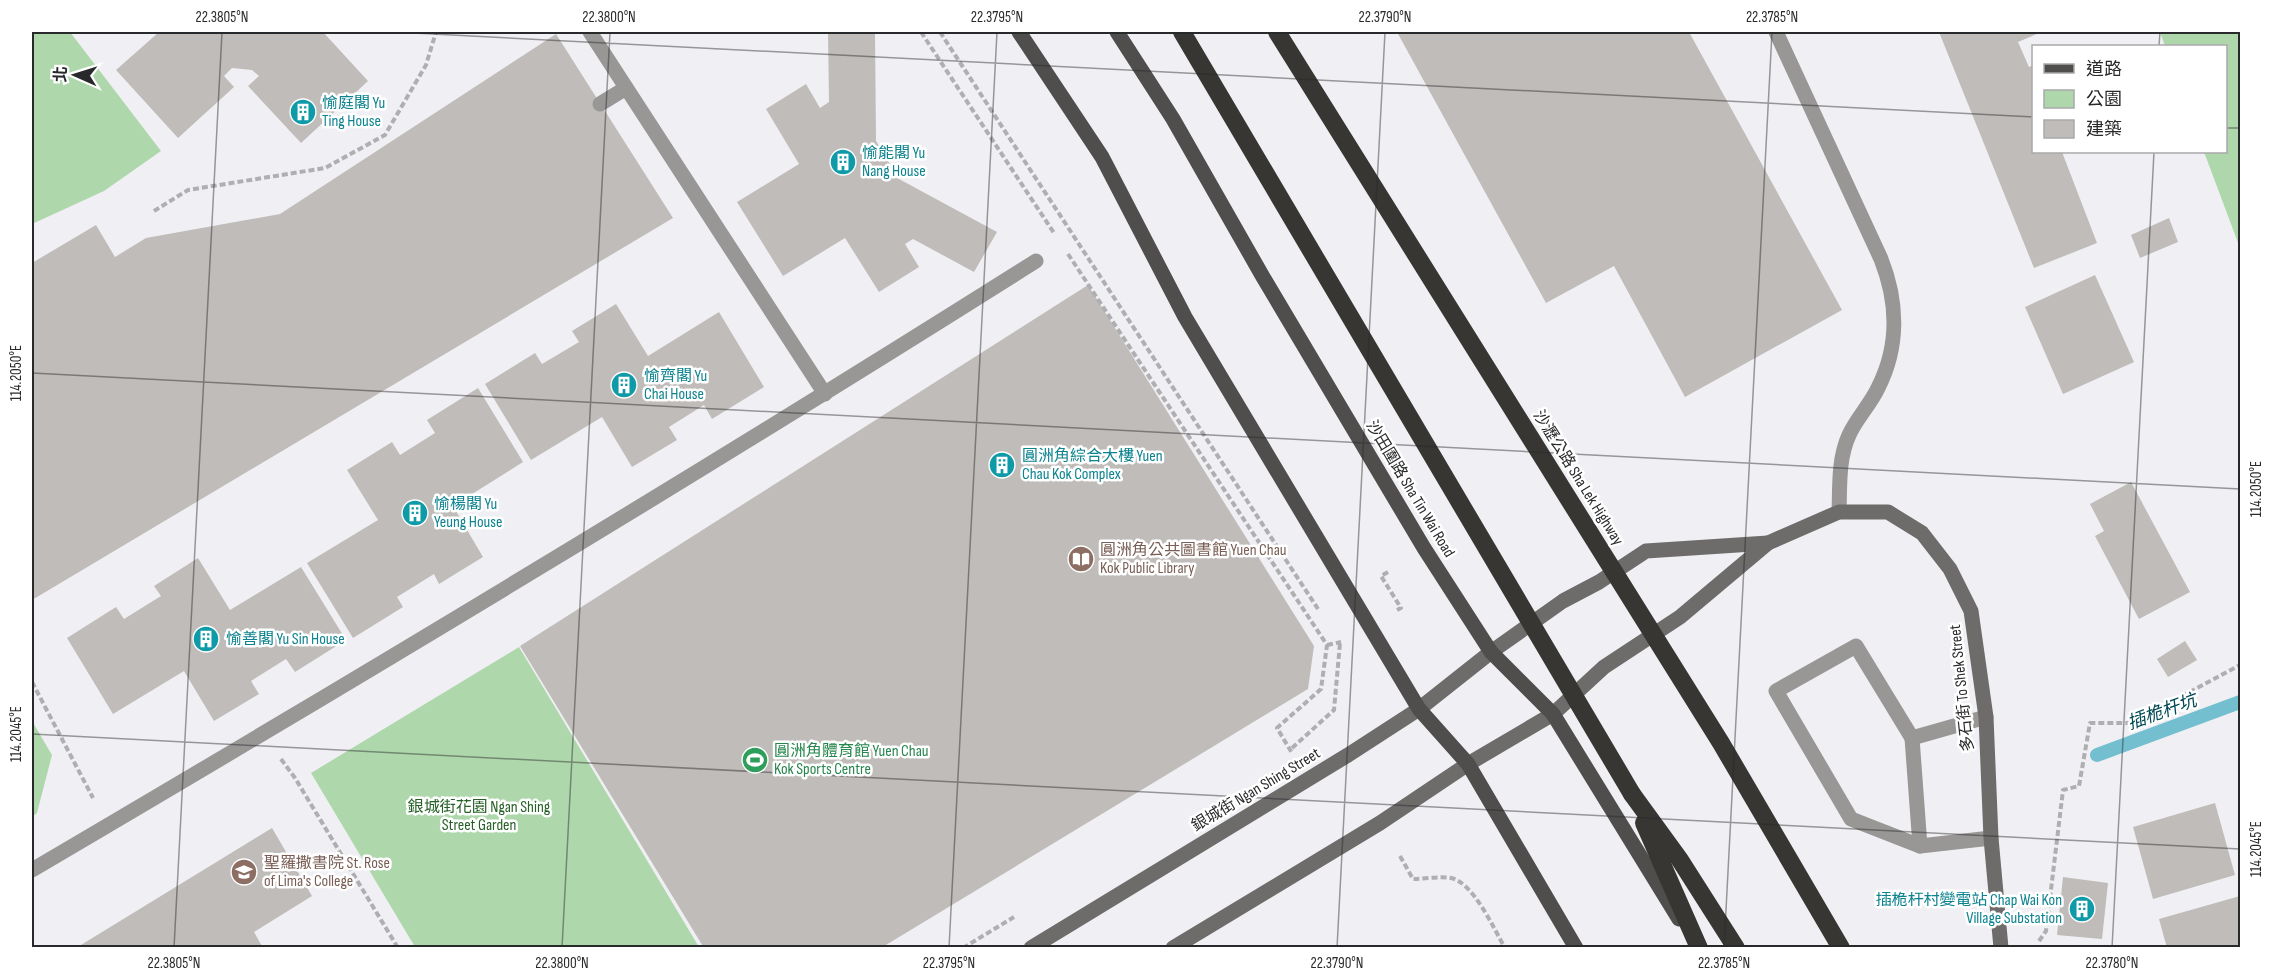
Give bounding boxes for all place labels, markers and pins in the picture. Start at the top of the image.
place label: 愉庭閣 Yu Ting House [322,94,385,131]
building icon: 愉庭閣 Yu Ting House [288,97,318,127]
place label: 愉能閣 Yu Nang House [862,144,926,181]
building icon: 愉能閣 Yu Nang House [828,147,858,177]
place label: 愉齊閣 Yu Chai House [644,367,707,404]
building icon: 愉齊閣 Yu Chai House [609,370,639,400]
place label: 圓洲角綜合大樓 Yuen Chau Kok Complex [1022,447,1163,484]
building icon: 圓洲角綜合大樓 Yuen Chau Kok Complex [987,450,1017,480]
place label: 愉楊閣 Yu Yeung House [434,495,502,532]
building icon: 愉楊閣 Yu Yeung House [400,498,430,528]
place label: 圓洲角公共圖書館 Yuen Chau Kok Public Library [1100,541,1287,578]
library icon: 圓洲角公共圖書館 Yuen Chau Kok Public Library [1066,544,1096,574]
building icon: 愉善閣 Yu Sin House [191,624,221,654]
place label: 愉善閣 Yu Sin House [226,630,345,649]
place label: 圓洲角體育館 Yuen Chau Kok Sports Centre [774,742,929,779]
sports icon: 圓洲角體育館 Yuen Chau Kok Sports Centre [740,745,770,775]
place label: 聖羅撒書院 St. Rose of Lima's College [264,854,390,891]
school or university icon: 聖羅撒書院 St. Rose of Lima's College [229,857,259,887]
place label: 插桅杆村變電站 Chap Wai Kon Village Substation [1875,891,2062,928]
building icon: 插桅杆村變電站 Chap Wai Kon Village Substation [2067,894,2097,924]

